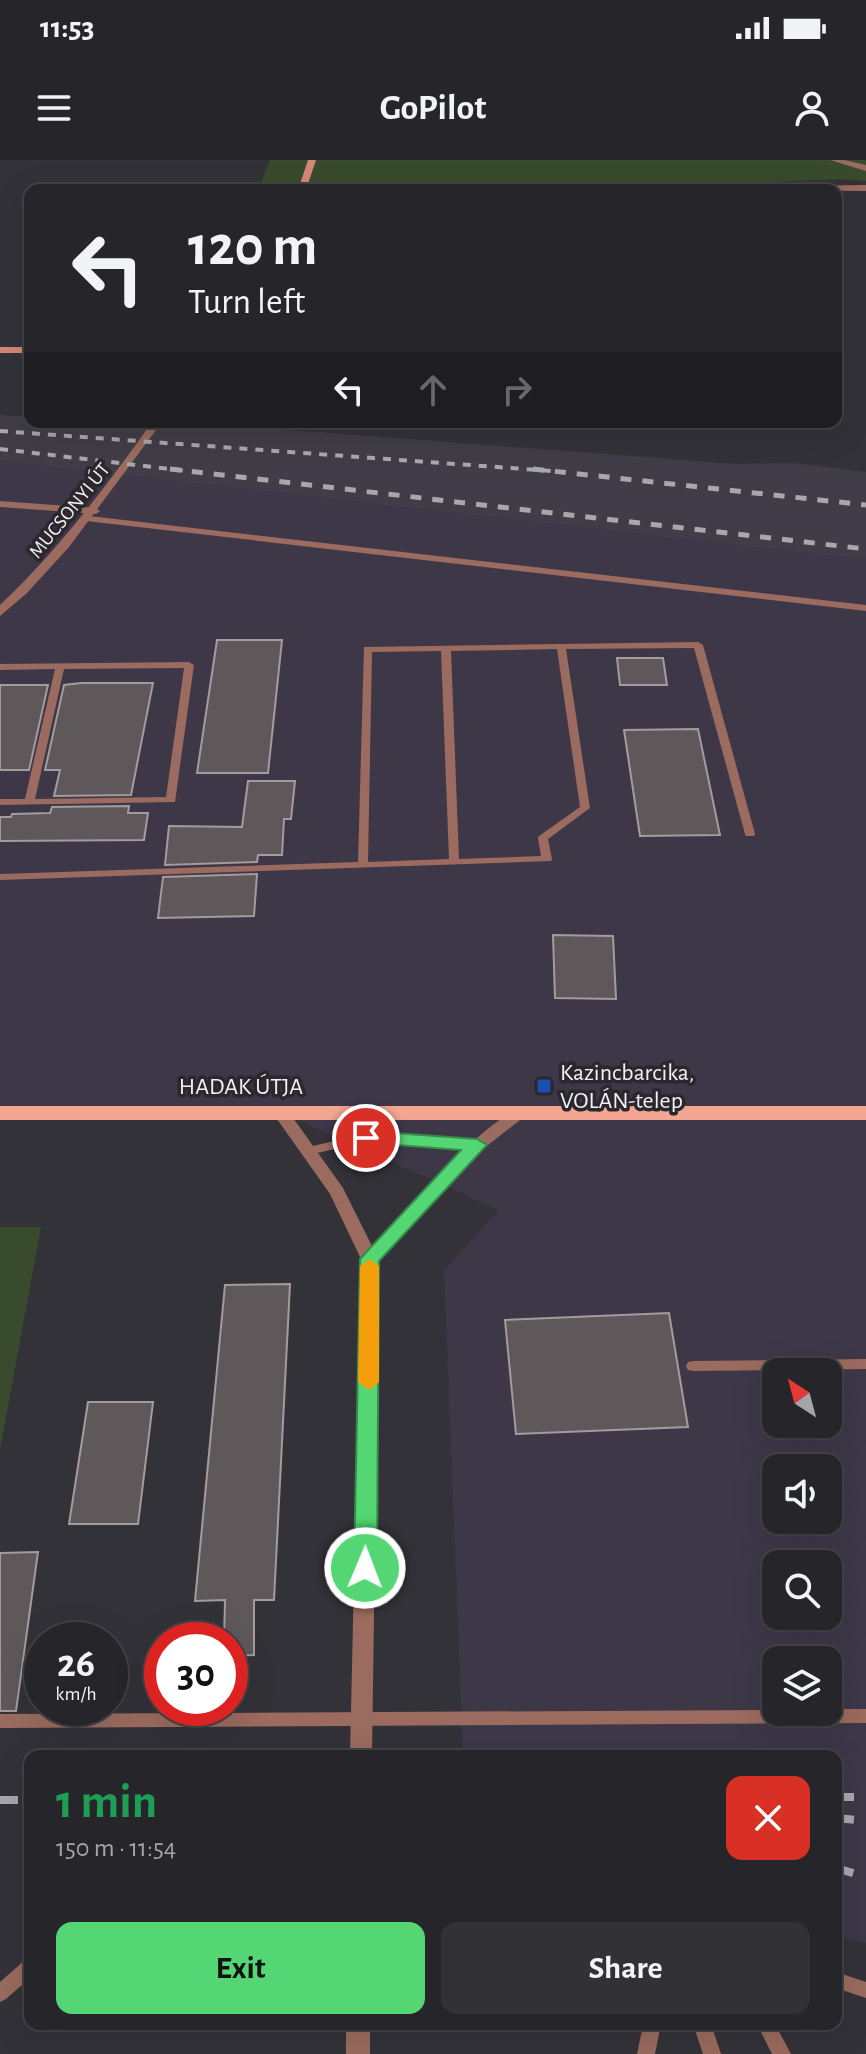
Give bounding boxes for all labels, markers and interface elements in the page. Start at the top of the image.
text: 11:53 [40,13,94,43]
icon: menu [32,86,76,130]
icon: person [790,86,834,130]
text: GoPilot [380,90,486,126]
icon: left [56,216,160,320]
text: 120 m [188,219,317,275]
text: Turn left [188,284,305,320]
icon: left [327,368,371,412]
icon: ahead [411,368,455,412]
icon: right [495,368,539,412]
street label: MUCSONYI ÚT [25,458,114,562]
place label: Kazincbarcika, VOLÁN-telep [560,1061,694,1113]
street label: HADAK ÚTJA [179,1073,303,1099]
marker: Kazincbarcika, VOLÁN-telep [535,1077,553,1095]
pin [332,1104,400,1172]
icon: arrive [344,1116,388,1160]
north arrow [762,1358,842,1438]
map controls [762,1358,842,1726]
button: sound [762,1454,842,1534]
position arrow [323,1526,407,1610]
button: search [762,1550,842,1630]
speed limit sign: 30 [144,1622,248,1726]
text: 26 [57,1644,95,1684]
button: layers [762,1646,842,1726]
text: km/h [55,1684,97,1704]
button: close [726,1776,810,1860]
text: 1 min [56,1779,157,1827]
text: 150 m · 11:54 [56,1835,176,1861]
button: Exit [56,1922,425,2014]
button: Share [441,1922,810,2014]

